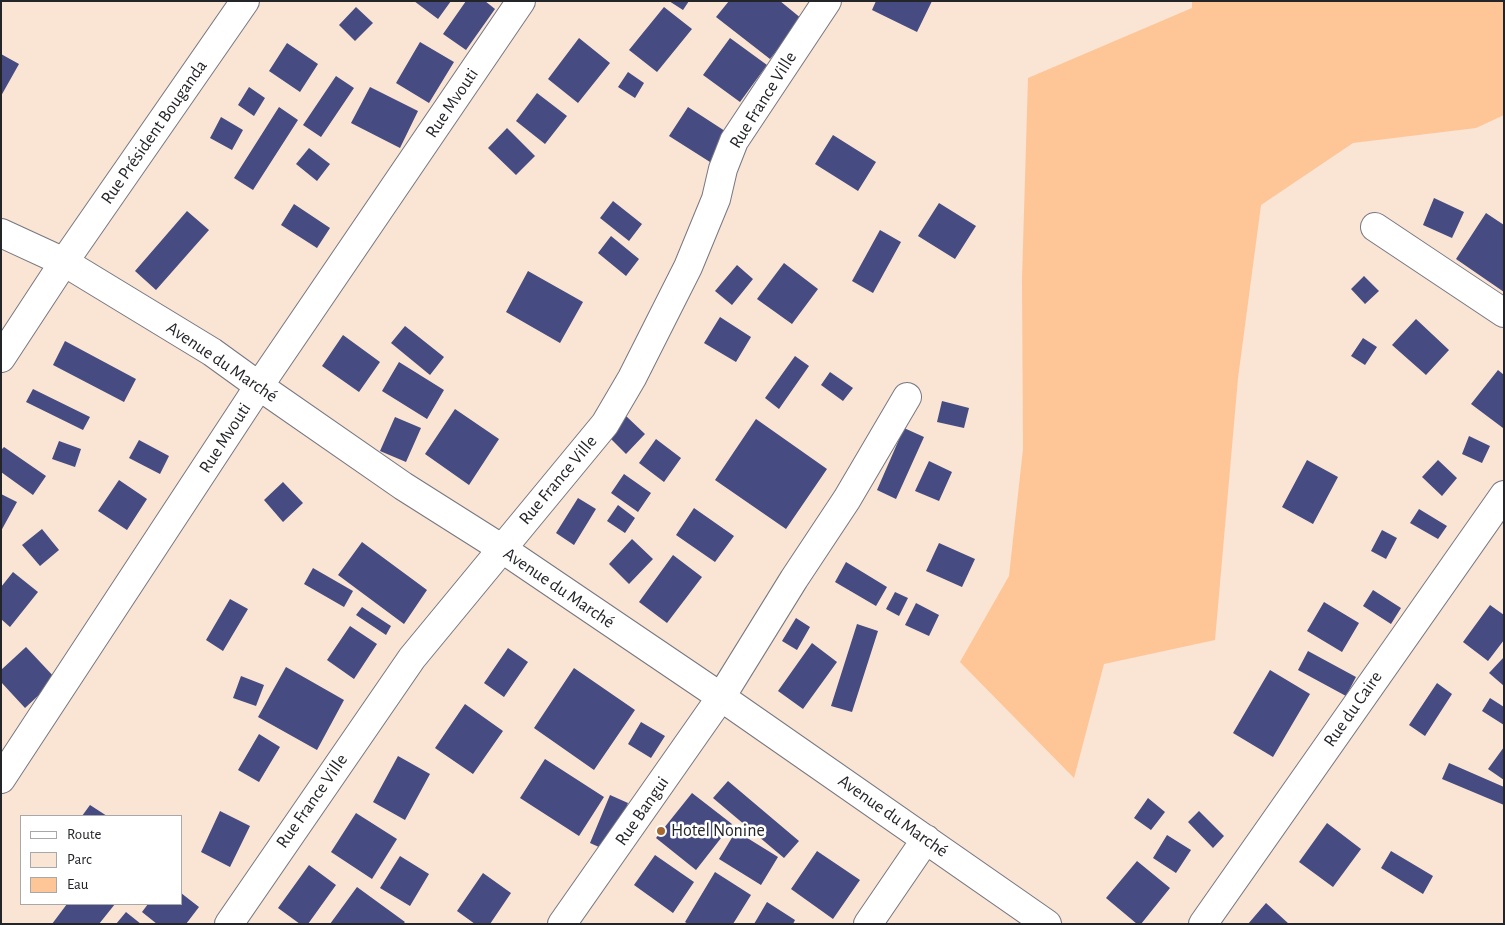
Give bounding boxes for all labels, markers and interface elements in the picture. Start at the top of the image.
street label: Rue France Ville [725,48,801,152]
street label: Rue Président Bouganda [96,56,212,208]
street label: Rue Mvouti [421,64,483,142]
street label: Avenue du Marché [162,317,282,407]
street label: Rue Mvouti [194,399,256,477]
street label: Rue France Ville [514,431,602,529]
street label: Avenue du Marché [499,543,619,633]
street label: Rue du Caire [1319,667,1387,751]
street label: Rue France Ville [272,750,352,852]
street label: Avenue du Marché [834,770,952,862]
street label: Rue Bangui [610,772,674,850]
legend [20,815,182,905]
place label: Hotel Nonine [671,820,765,842]
marker: Hotel Nonine [655,825,667,837]
text: Route [67,827,101,842]
text: Parc [67,852,92,867]
text: Eau [67,877,89,892]

